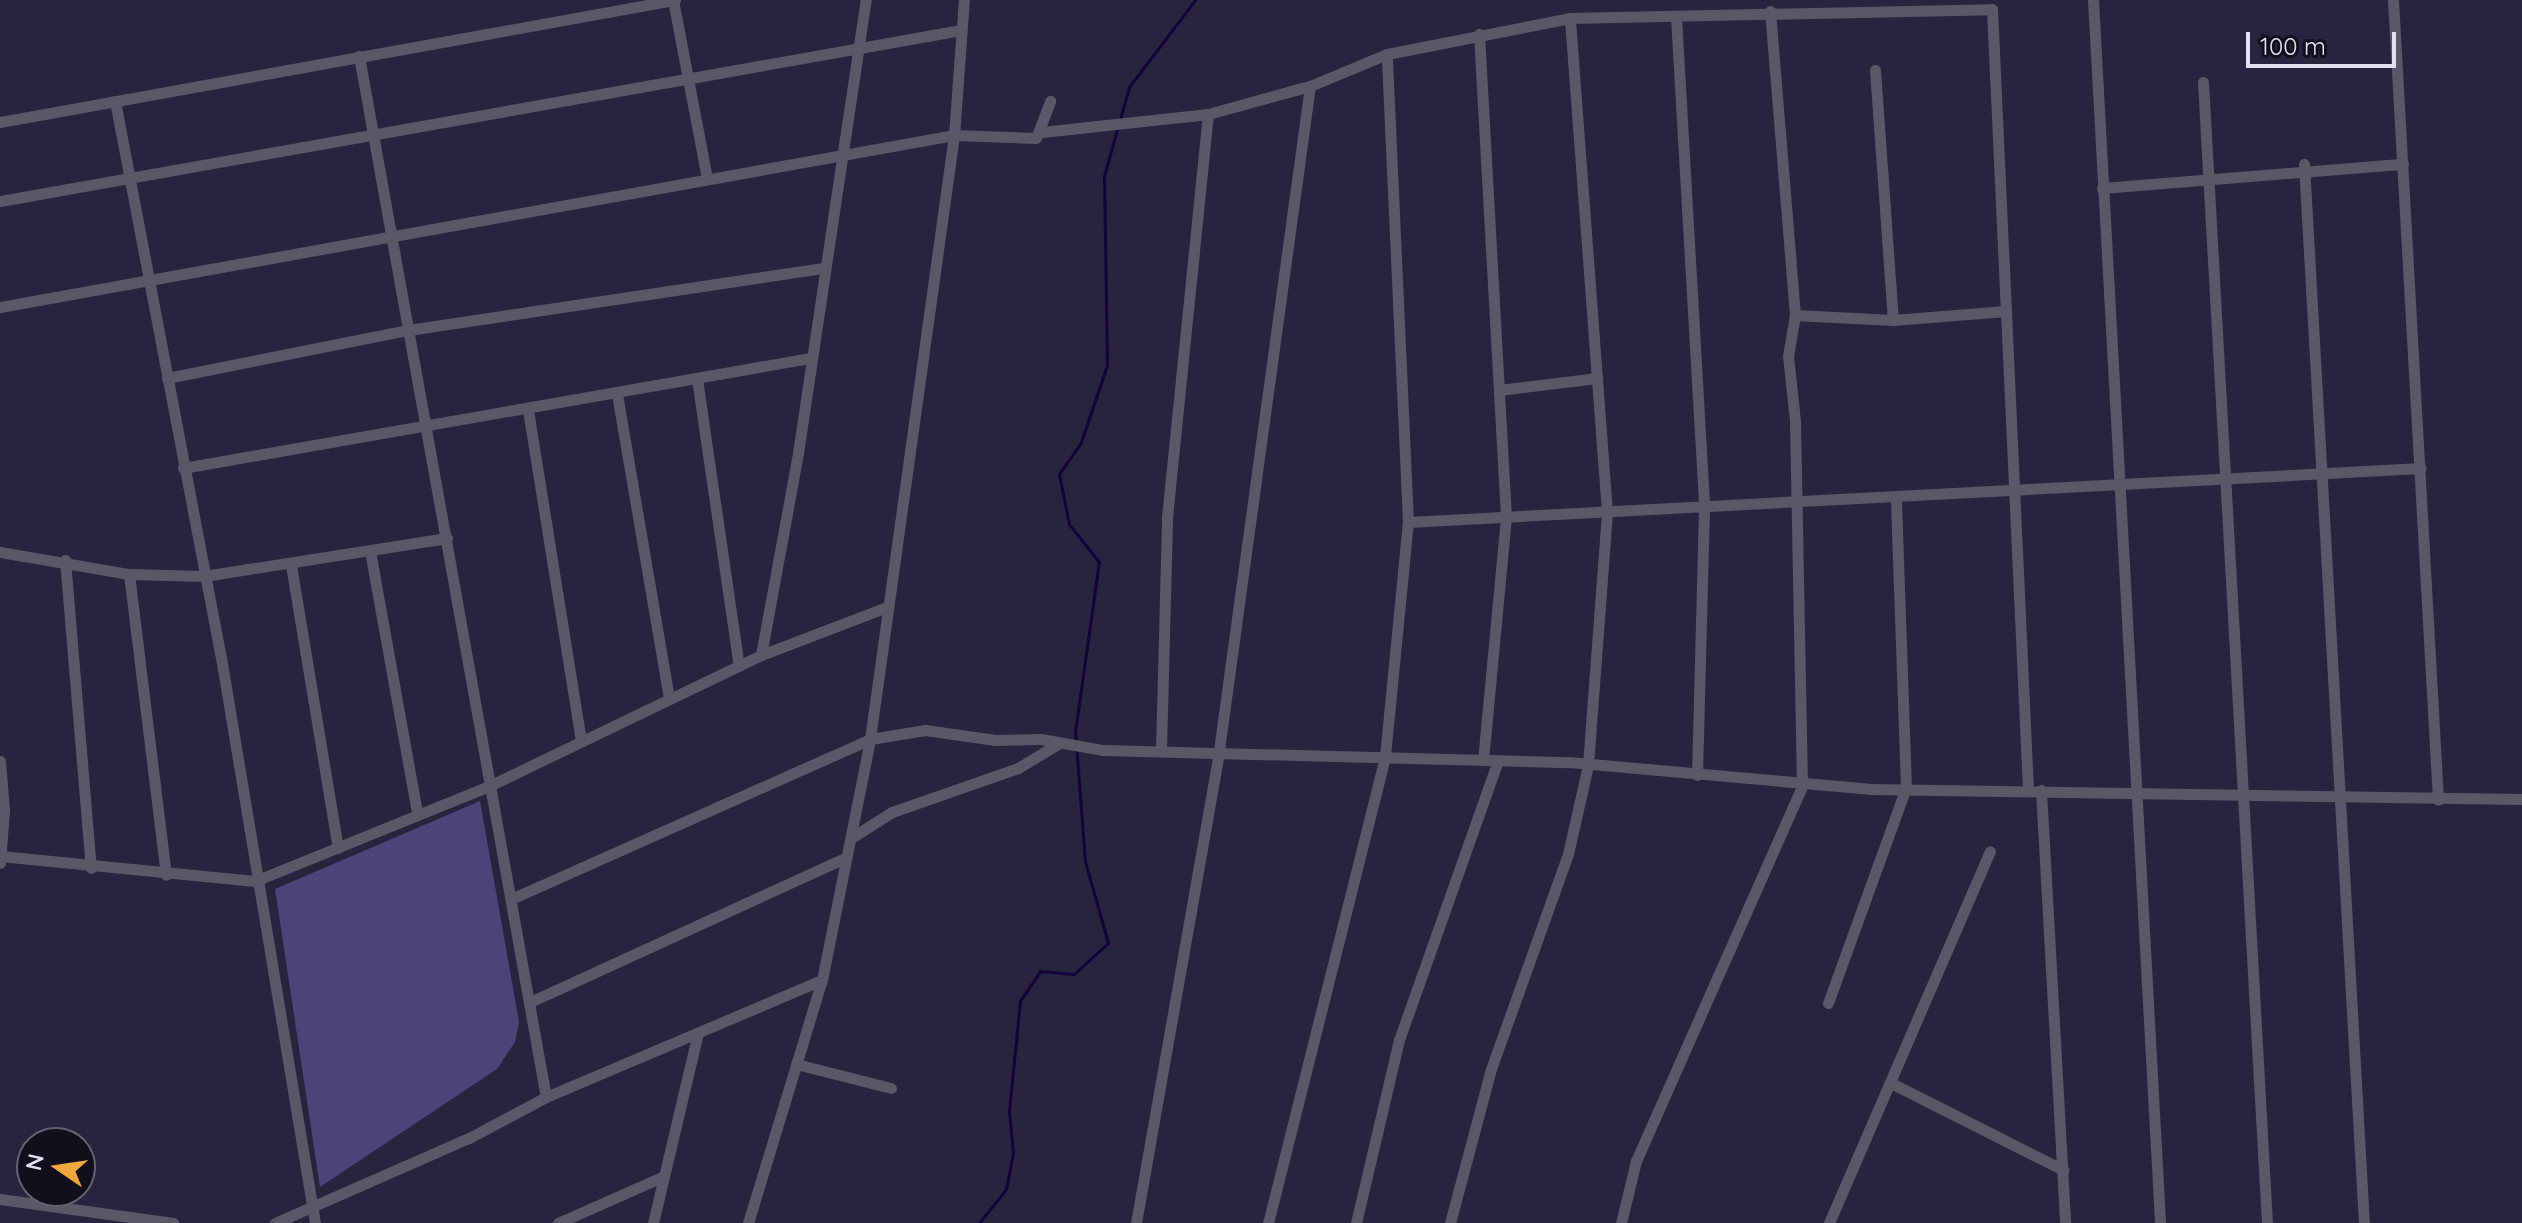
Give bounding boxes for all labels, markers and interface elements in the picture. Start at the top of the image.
scale bar [2250,16,2400,66]
text: 100 m [2260,31,2326,61]
north arrow [16,1127,96,1207]
text: N [19,1151,50,1173]

